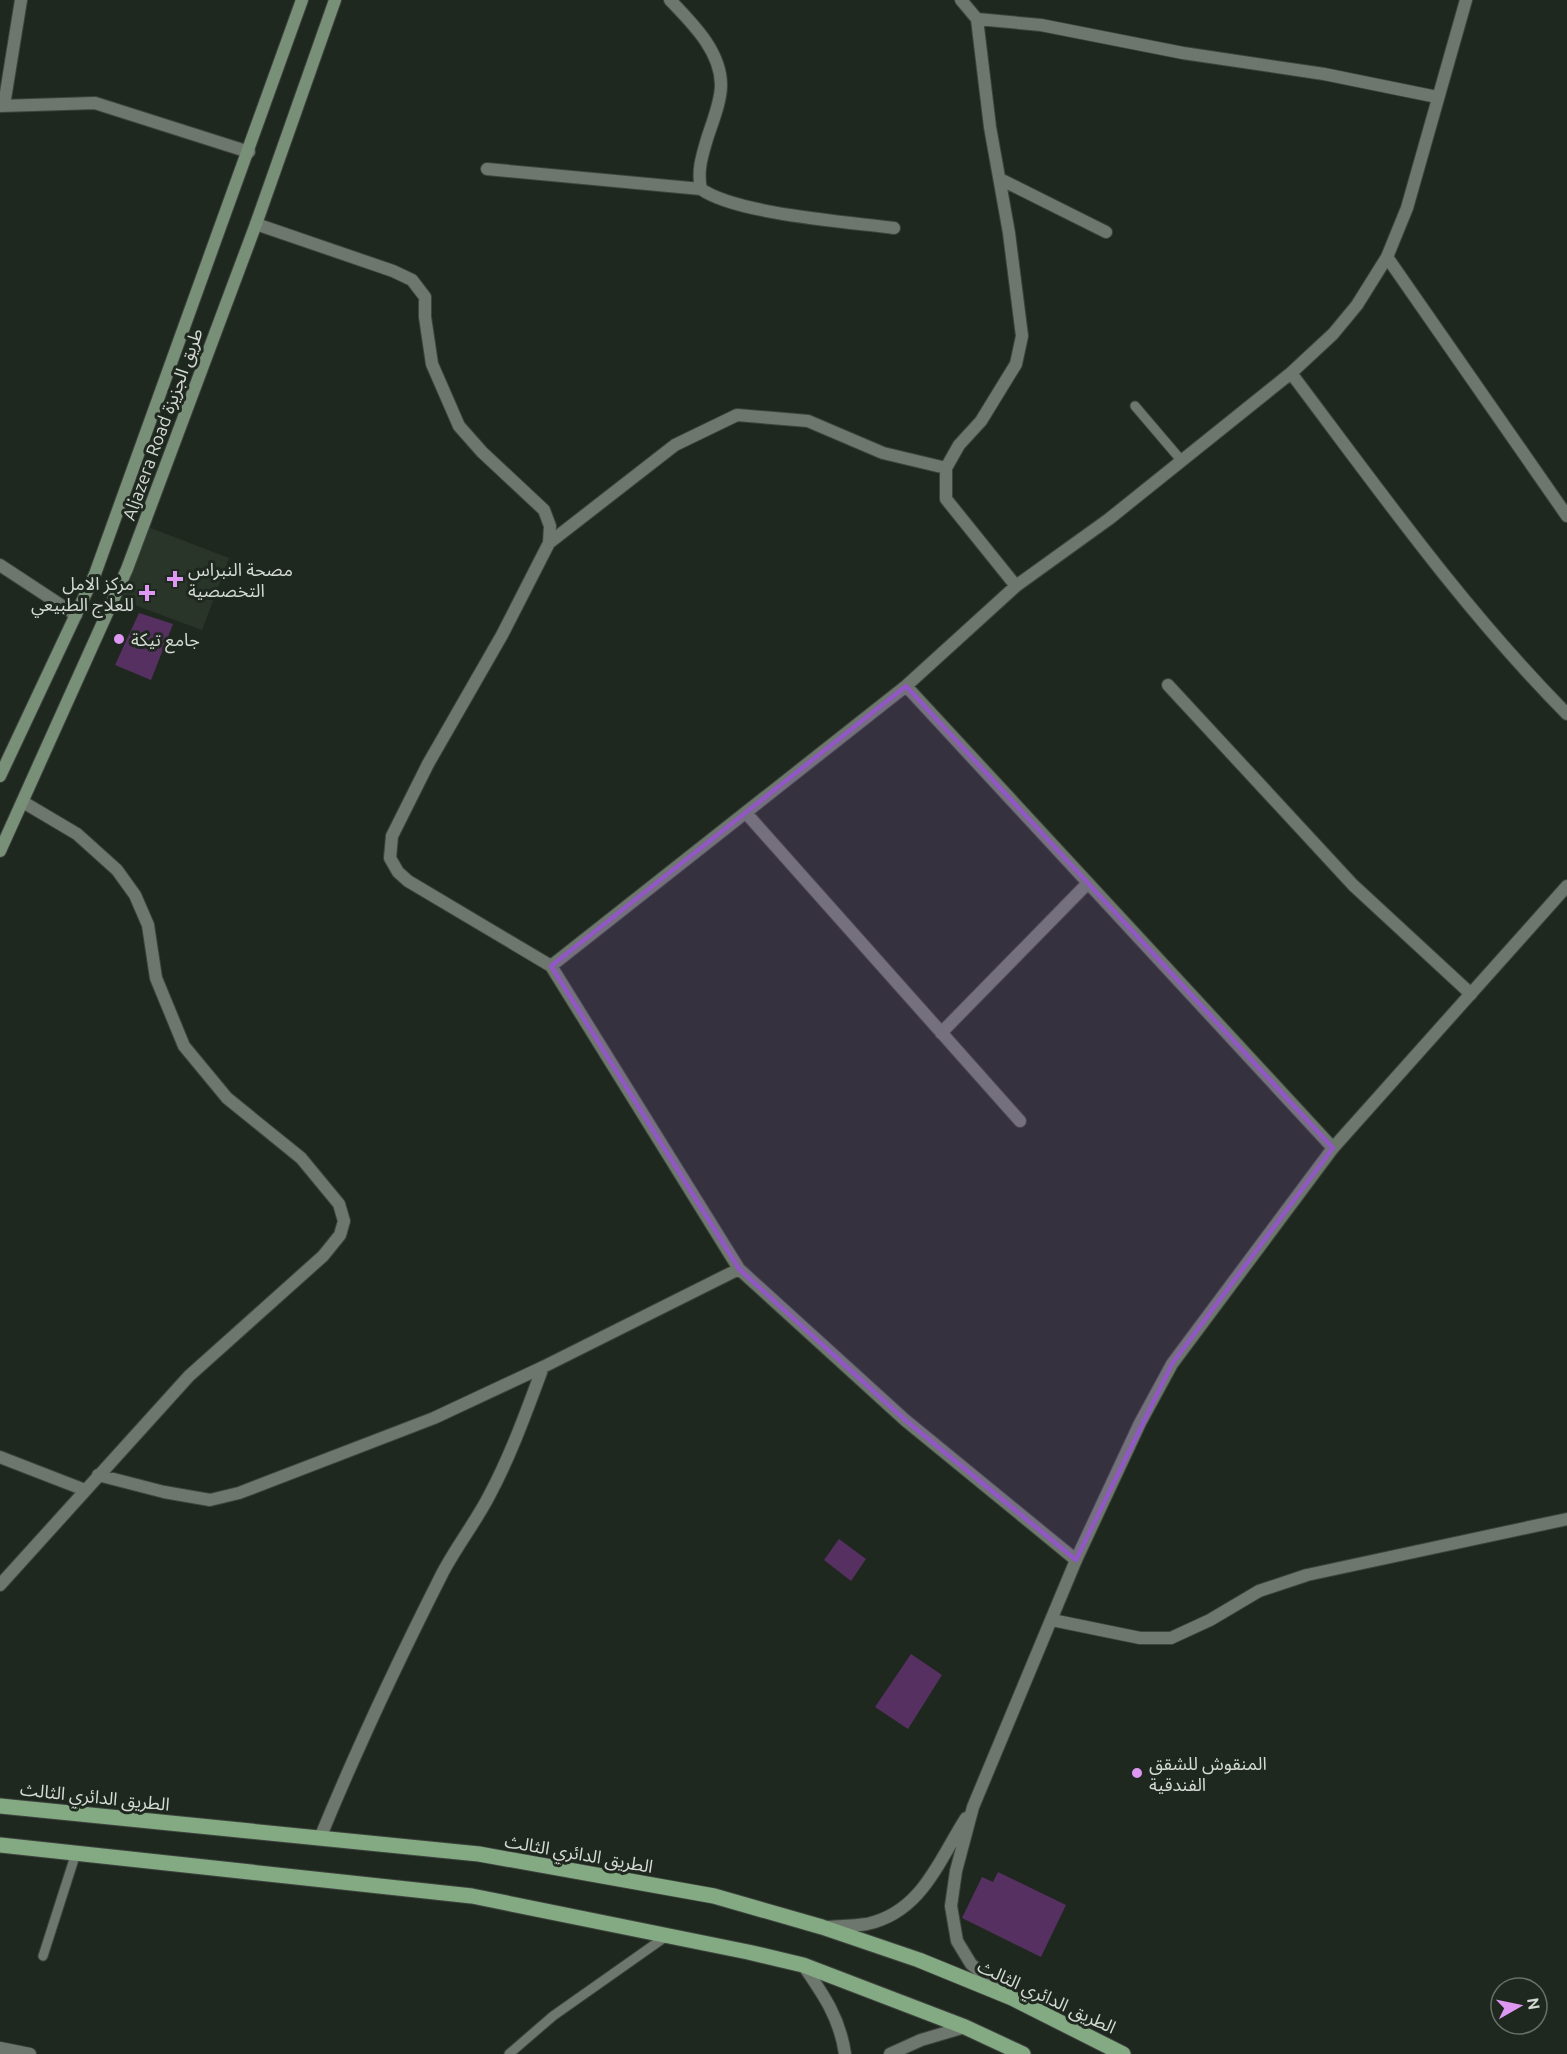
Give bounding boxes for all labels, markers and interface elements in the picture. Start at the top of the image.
street label: Aljazera Road طريق الجزيزة [118,325,208,523]
place label: مصحة النبراس التخصصية [188,559,293,600]
marker: مصحة النبراس التخصصية [166,570,184,588]
place label: مركز الامل للعلاج الطبيعي [31,573,134,618]
marker: مركز الامل للعلاج الطبيعي [138,584,156,602]
place label: جامع تيكة [131,629,200,654]
marker: جامع تيكة [112,632,126,646]
place label: المنقوش للشقق الفندقية [1149,1753,1267,1794]
marker: المنقوش للشقق الفندقية [1130,1766,1144,1780]
street label: الطريق الدائري الثالث [19,1778,171,1818]
street label: الطريق الدائري الثالث [503,1830,655,1880]
street label: الطريق الدائري الثالث [973,1955,1119,2041]
north arrow [1489,1976,1549,2036]
text: N [1524,1996,1544,2011]

